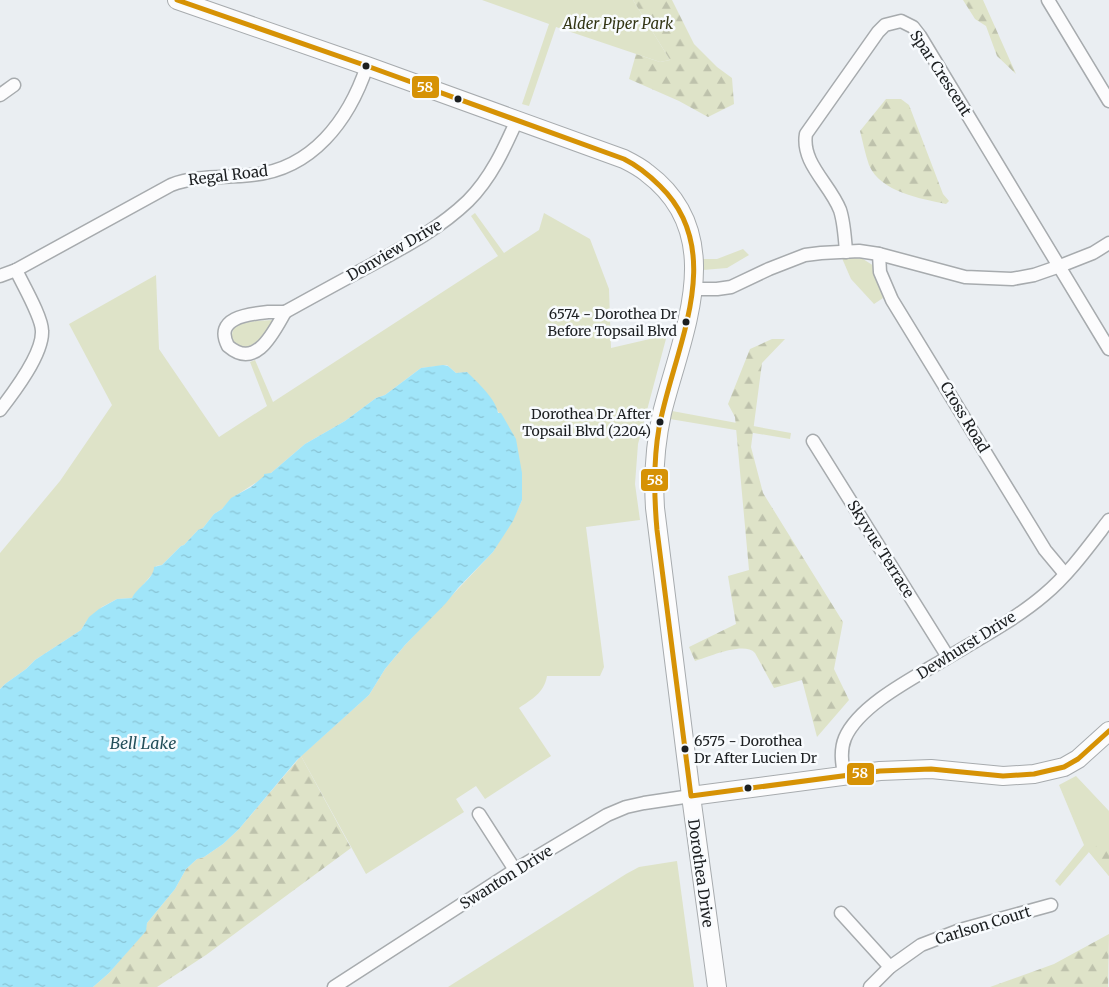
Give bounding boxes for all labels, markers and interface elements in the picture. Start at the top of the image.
park label: Alder Piper Park [562,14,674,33]
street label: Spar Crescent [906,26,976,120]
unlabelled marker [361,61,371,71]
line badge: 58 [411,75,440,99]
text: 58 [417,78,434,96]
unlabelled marker [453,94,463,104]
street label: Regal Road [187,161,269,189]
street label: Donview Drive [343,215,445,285]
place label: 6574 - Dorothea Dr Before Topsail Blvd [548,305,678,340]
marker: 6574 - Dorothea Dr Before Topsail Blvd [681,317,691,327]
street label: Cross Road [936,378,994,456]
place label: Dorothea Dr After Topsail Blvd (2204) [522,405,651,440]
marker: Dorothea Dr After Topsail Blvd (2204) [655,417,665,427]
line badge: 58 [640,468,669,492]
text: 58 [647,471,664,489]
street label: Skyvue Terrace [843,497,919,602]
street label: Dewhurst Drive [913,607,1019,683]
place label: 6575 - Dorothea Dr After Lucien Dr [694,732,817,767]
water label: Bell Lake [110,733,176,753]
marker: 6575 - Dorothea Dr After Lucien Dr [680,744,690,754]
line badge: 58 [846,762,875,786]
text: 58 [852,764,869,782]
unlabelled marker [743,783,753,793]
street label: Dorothea Drive [684,818,718,929]
street label: Swanton Drive [456,841,556,913]
street label: Carlson Court [933,901,1033,949]

